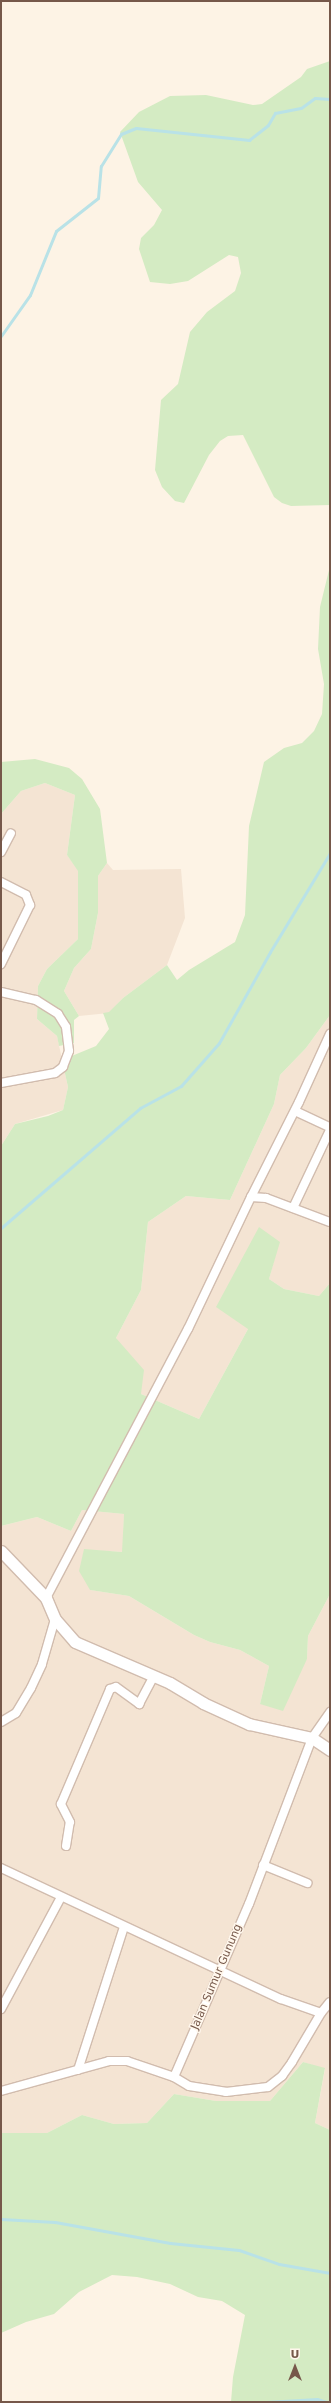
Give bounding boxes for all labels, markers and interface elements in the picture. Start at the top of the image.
street label: Jalan Sumur Gunung [189,1922,245,2032]
north arrow [275,2347,315,2387]
text: U [291,2348,299,2361]

